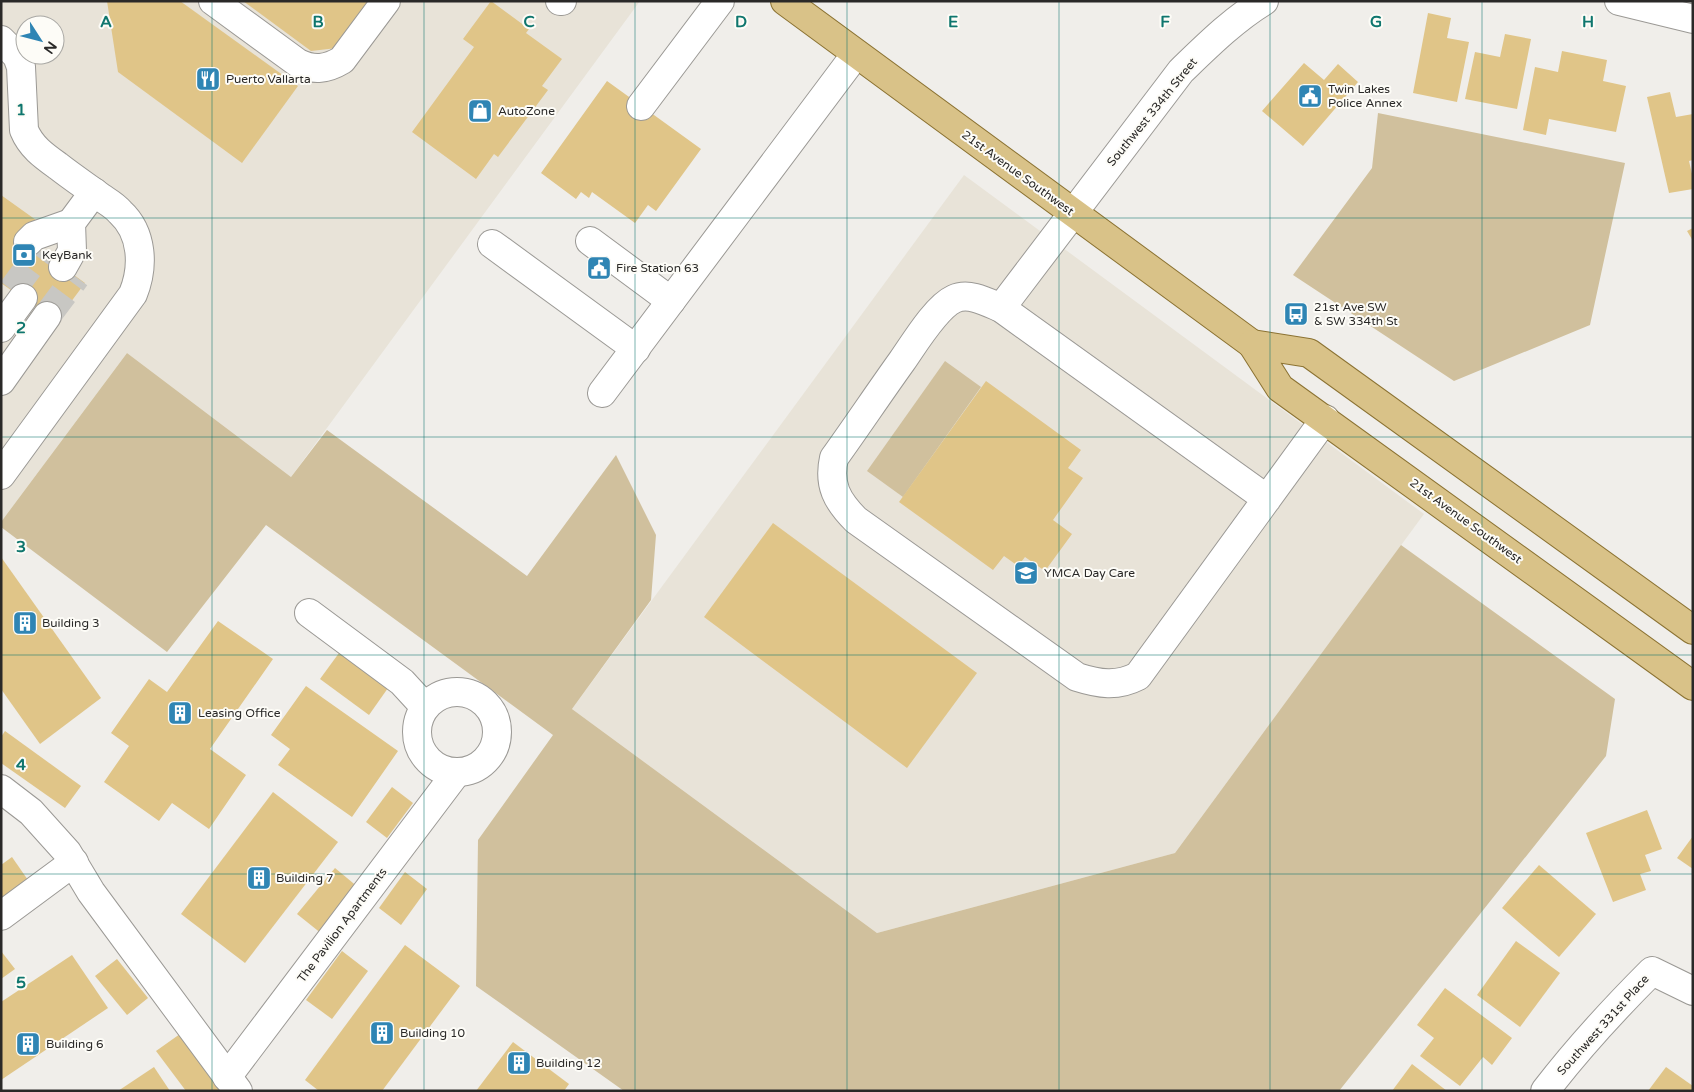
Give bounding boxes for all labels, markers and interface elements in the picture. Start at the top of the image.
text: A [100,12,112,32]
text: B [312,12,324,32]
text: C [523,12,535,32]
text: D [735,12,747,32]
text: E [948,12,958,32]
text: F [1160,12,1170,32]
text: G [1370,12,1382,32]
text: H [1582,12,1594,32]
north arrow [15,15,65,65]
text: N [40,38,60,57]
street label: Southwest 334th Street [1104,55,1200,169]
restaurant icon: Puerto Vallarta [195,66,221,92]
place label: Puerto Vallarta [226,72,311,86]
place label: Twin Lakes Police Annex [1328,82,1402,110]
public building icon: Twin Lakes Police Annex [1297,83,1323,109]
shop icon: AutoZone [467,98,493,124]
text: 1 [16,100,26,120]
place label: AutoZone [498,104,555,118]
street label: 21st Avenue Southwest [959,128,1077,219]
bank icon: KeyBank [11,242,37,268]
place label: KeyBank [42,248,92,262]
public building icon: Fire Station 63 [586,255,612,281]
place label: Fire Station 63 [616,261,699,275]
place label: 21st Ave SW & SW 334th St [1314,300,1398,328]
bus stop icon: 21st Ave SW & SW 334th St [1283,301,1309,327]
text: 2 [16,318,26,338]
street label: 21st Avenue Southwest [1407,476,1525,567]
text: 3 [16,537,26,557]
school or university icon: YMCA Day Care [1013,560,1039,586]
place label: YMCA Day Care [1044,566,1135,580]
building icon: Building 3 [12,610,38,636]
place label: Building 3 [42,616,100,630]
building icon: Leasing Office [167,700,193,726]
place label: Leasing Office [198,706,281,720]
text: 4 [16,755,26,775]
building icon: Building 7 [246,865,272,891]
street label: The Pavilion Apartments [294,865,390,985]
place label: Building 7 [276,871,334,885]
street label: Southwest 331st Place [1554,972,1652,1078]
text: 5 [16,973,26,993]
building icon: Building 10 [369,1020,395,1046]
place label: Building 10 [400,1026,466,1040]
building icon: Building 6 [15,1031,41,1057]
place label: Building 6 [46,1037,104,1051]
building icon: Building 12 [506,1050,532,1076]
place label: Building 12 [536,1056,601,1070]

